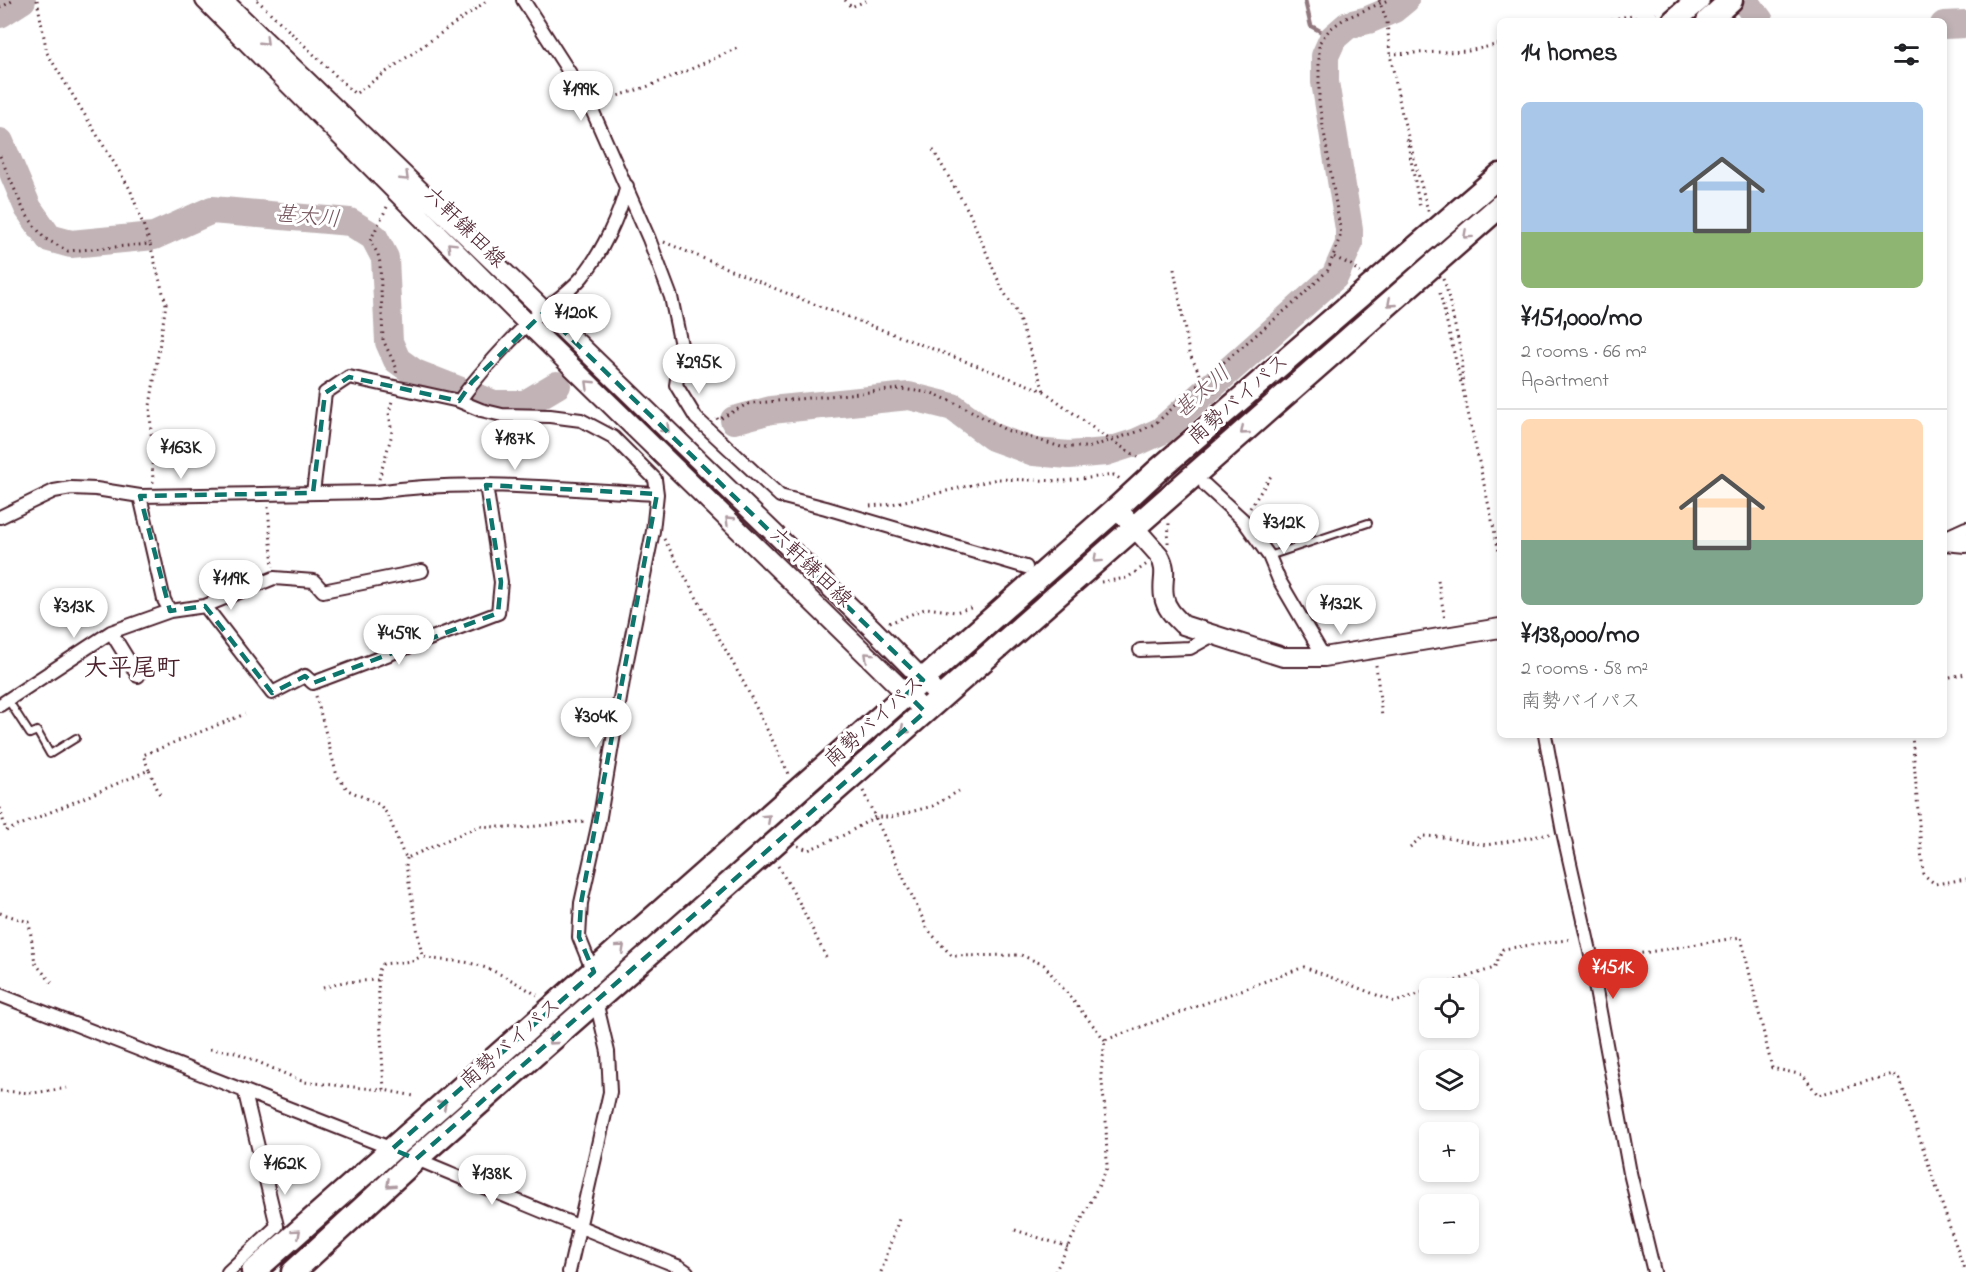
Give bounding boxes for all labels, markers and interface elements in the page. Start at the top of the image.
one-way arrow [258,33,269,44]
text: 14 homes [1521,35,1617,73]
icon: filters [1890,38,1923,71]
pin: ¥199K [539,71,623,122]
text: ¥199K [563,76,599,105]
icon: home [1668,141,1776,249]
one-way arrow [397,169,408,180]
street label: 六軒鎌田線 [416,180,512,276]
water label: 甚太川 [273,199,341,237]
one-way arrow [1464,228,1474,239]
one-way arrow [447,243,458,254]
pin: ¥120K [534,294,618,345]
one-way arrow [1387,296,1398,307]
text: ¥120K [555,299,597,328]
text: ¥151,000/mo [1521,300,1642,338]
text: 2 rooms · 66 m² [1521,338,1647,367]
pin: ¥295K [657,344,741,395]
street label: 南勢バイパス [1182,347,1296,453]
text: ¥295K [677,349,721,378]
water label: 甚太川 [1168,359,1238,427]
text: Apartment [1521,367,1609,396]
one-way arrow [586,380,597,391]
pin: ¥187K [473,420,557,471]
one-way arrow [658,422,669,433]
one-way arrow [1240,423,1251,434]
text: ¥187K [495,425,535,454]
pin: ¥163K [139,429,223,480]
text: ¥163K [161,434,201,463]
icon: home [1668,458,1776,566]
pin: ¥312K [1242,504,1326,555]
text: ¥312K [1263,509,1305,538]
one-way arrow [725,516,735,527]
street label: 六軒鎌田線 [762,521,858,615]
one-way arrow [1093,552,1104,563]
pin: ¥119K [189,560,273,611]
text: ¥119K [213,565,249,594]
pin: ¥132K [1299,585,1383,636]
pin: ¥313K [32,588,116,639]
text: ¥132K [1320,590,1362,619]
text: ¥313K [54,593,94,622]
pin: ¥459K [357,615,441,666]
text: ¥138,000/mo [1521,617,1640,655]
text: ¥459K [377,620,421,649]
district label: 大平尾町 [84,652,180,687]
one-way arrow [865,653,876,664]
text: 2 rooms · 58 m² [1521,655,1648,684]
street label: 南勢バイパス [818,669,932,775]
text: 南勢バイパス [1521,688,1641,717]
pin: ¥304K [554,698,638,749]
text: ¥304K [575,703,617,732]
one-way arrow [900,723,911,734]
one-way arrow [760,814,771,825]
one-way arrow [614,944,625,955]
pin: ¥151K [1571,949,1655,1000]
text: ¥151K [1592,954,1634,983]
map controls [1419,978,1479,1254]
button: locate [1419,978,1479,1038]
street label: 南勢バイパス [454,991,568,1097]
one-way arrow [548,1034,559,1045]
button: layers [1419,1050,1479,1110]
one-way arrow [436,1100,447,1111]
button: + [1419,1122,1479,1182]
pin: ¥162K [243,1145,327,1196]
text: ¥162K [264,1150,306,1179]
pin: ¥138K [450,1155,534,1206]
text: ¥138K [472,1160,512,1189]
one-way arrow [386,1177,396,1188]
button: − [1419,1194,1479,1254]
one-way arrow [290,1229,301,1240]

